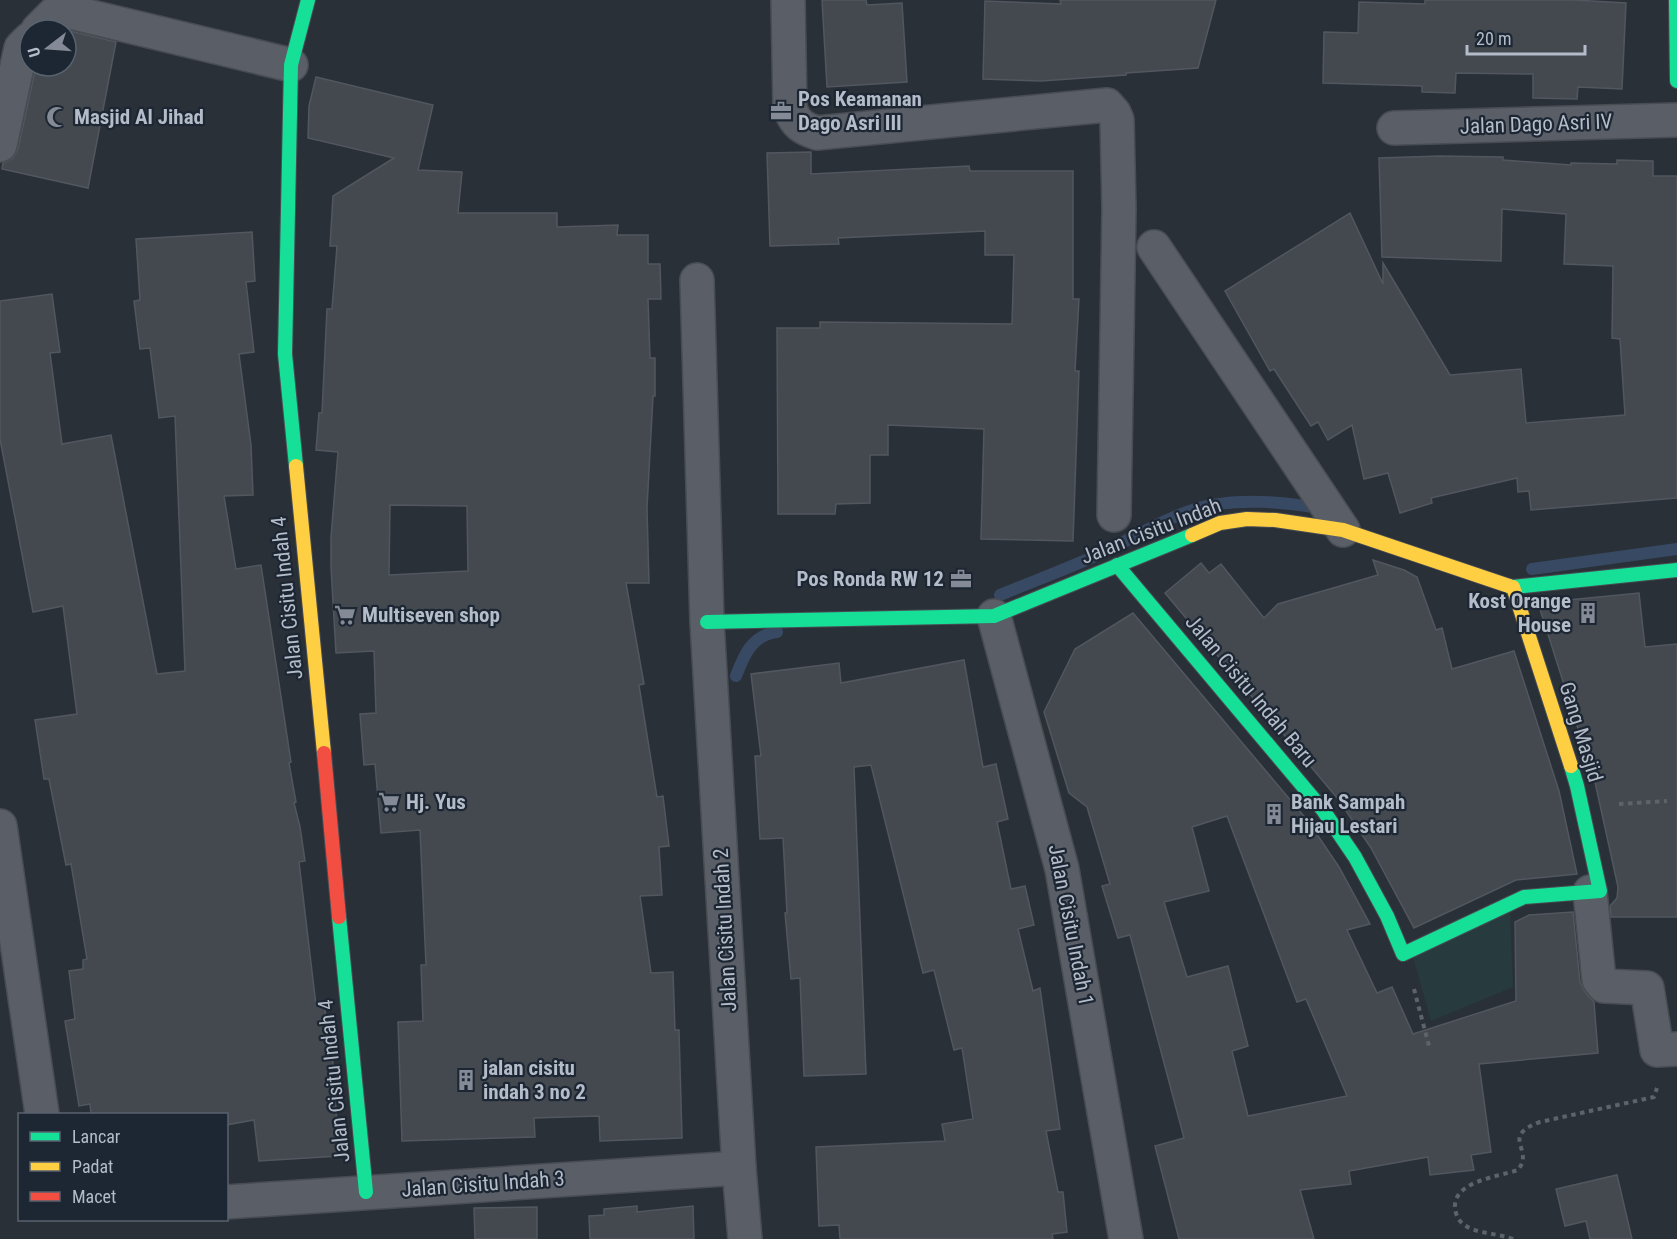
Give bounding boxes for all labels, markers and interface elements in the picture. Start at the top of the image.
north arrow [18,18,78,78]
scale bar [1467,18,1586,56]
text: 20 m [1476,28,1511,49]
text: U [24,45,45,59]
place label: Pos Keamanan Dago Asri III [798,87,922,135]
office icon: Pos Keamanan Dago Asri III [769,99,793,123]
mosque icon: Masjid Al Jihad [45,105,69,129]
place label: Masjid Al Jihad [74,105,204,129]
street label: Jalan Dago Asri IV [1459,109,1613,139]
street label: Jalan Cisitu Indah [1077,493,1225,569]
street label: Jalan Cisitu Indah 4 [267,515,307,681]
place label: Pos Ronda RW 12 [796,567,944,591]
office icon: Pos Ronda RW 12 [949,567,973,591]
place label: Kost Orange House [1468,589,1571,637]
building icon: Kost Orange House [1576,601,1600,625]
supermarket icon: Multiseven shop [333,603,357,627]
place label: Multiseven shop [362,603,500,627]
street label: Jalan Cisitu Indah Baru [1180,610,1322,772]
street label: Gang Masjid [1554,679,1608,785]
supermarket icon: Hj. Yus [377,790,401,814]
place label: Hj. Yus [406,790,466,814]
place label: Bank Sampah Hijau Lestari [1291,790,1405,838]
building icon: Bank Sampah Hijau Lestari [1262,802,1286,826]
street label: Jalan Cisitu Indah 1 [1044,842,1098,1008]
street label: Jalan Cisitu Indah 2 [709,848,741,1012]
street label: Jalan Cisitu Indah 4 [314,998,354,1164]
place label: jalan cisitu indah 3 no 2 [482,1056,586,1104]
building icon: jalan cisitu indah 3 no 2 [454,1068,478,1092]
legend [18,1113,228,1221]
text: Lancar [72,1126,121,1147]
text: Padat [72,1156,113,1177]
street label: Jalan Cisitu Indah 3 [401,1166,565,1202]
text: Macet [72,1186,116,1207]

